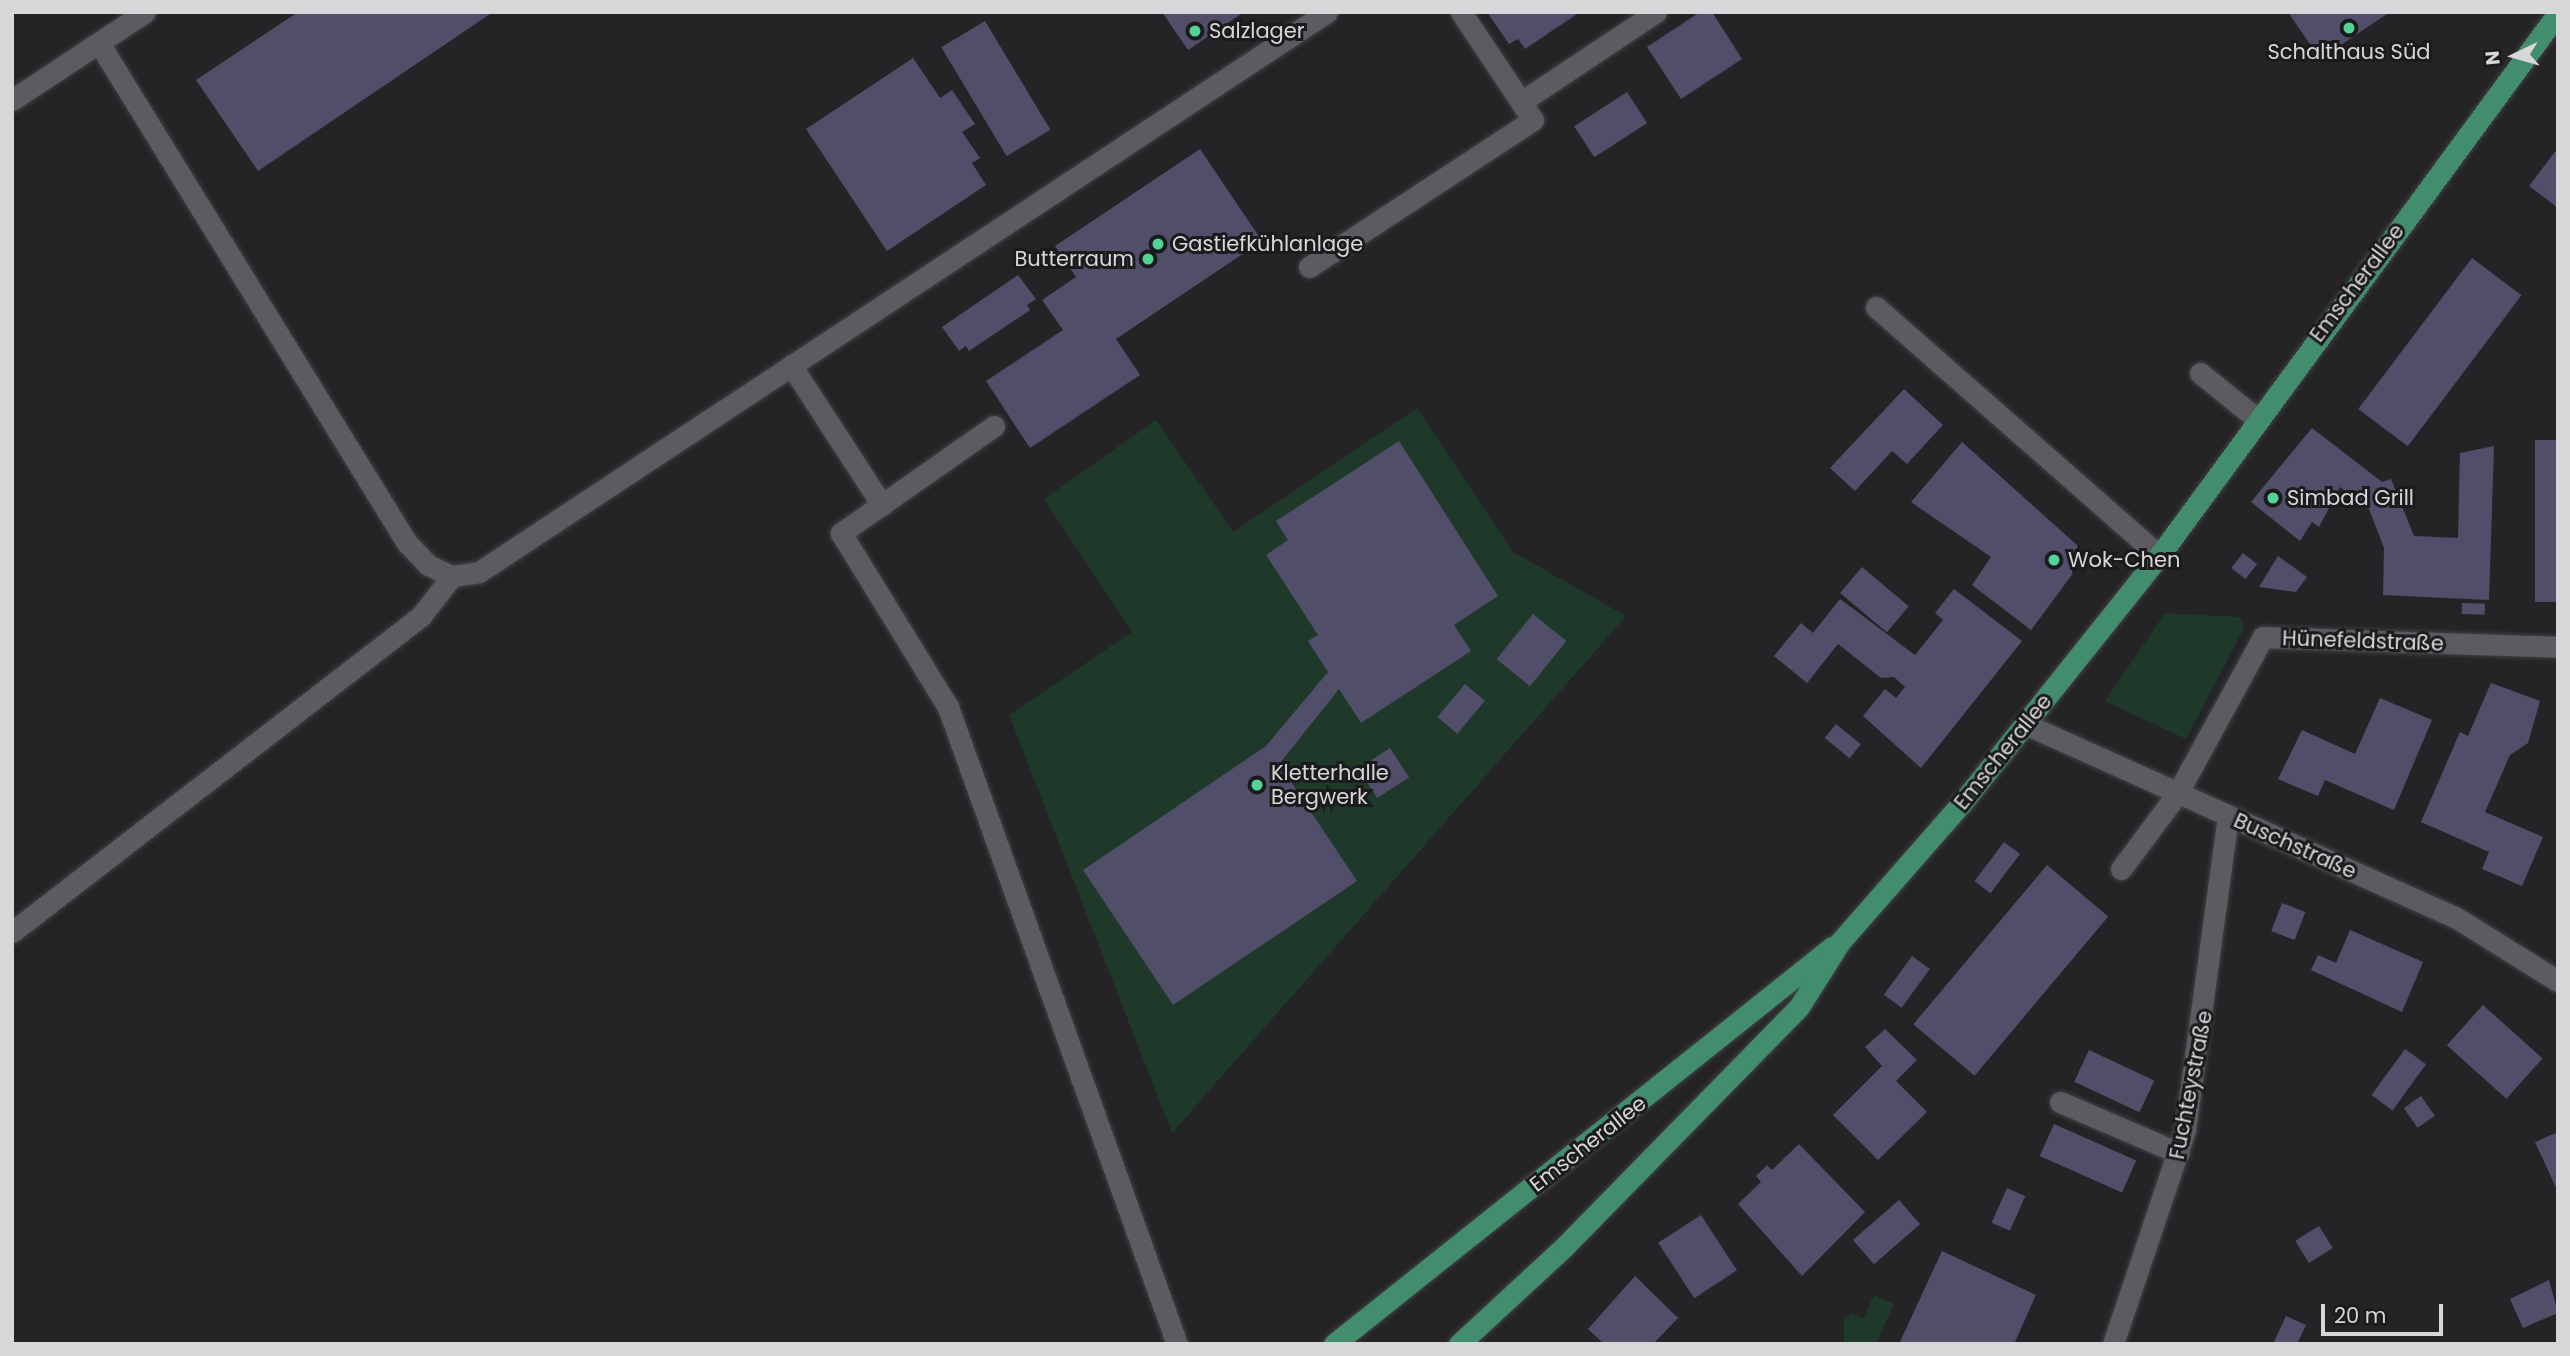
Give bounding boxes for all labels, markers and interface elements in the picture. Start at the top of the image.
place label: Salzlager [1209,18,1305,44]
marker: Schalthaus Süd [2341,20,2357,36]
north arrow [2479,21,2549,91]
marker: Salzlager [1187,23,1203,39]
place label: Schalthaus Süd [2267,39,2431,65]
text: N [2479,50,2507,66]
street label: Emscherallee [2305,219,2409,347]
place label: Gastiefkühlanlage [1172,231,1363,257]
marker: Gastiefkühlanlage [1150,236,1166,252]
place label: Butterraum [1014,246,1134,272]
marker: Butterraum [1140,251,1156,267]
place label: Simbad Grill [2287,485,2414,511]
marker: Simbad Grill [2265,490,2281,506]
place label: Wok-Chen [2068,547,2180,573]
marker: Wok-Chen [2046,552,2062,568]
street label: Hünefeldstraße [2282,626,2444,656]
street label: Emscherallee [1949,689,2057,815]
place label: Kletterhalle Bergwerk [1271,760,1389,810]
marker: Kletterhalle Bergwerk [1249,777,1265,793]
street label: Buschstraße [2230,808,2360,884]
street label: Fuchteystraße [2164,1009,2218,1161]
street label: Emscherallee [1525,1091,1651,1197]
scale bar [2325,1290,2448,1334]
text: 20 m [2334,1301,2387,1330]

